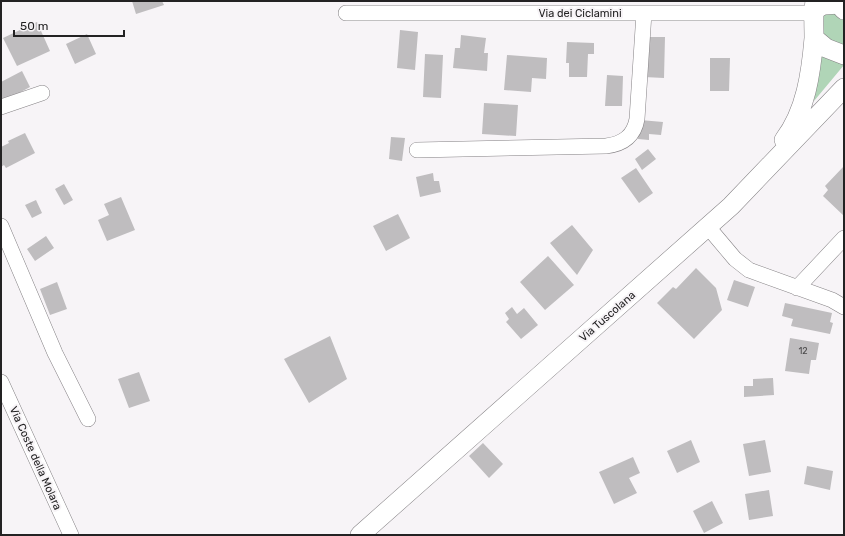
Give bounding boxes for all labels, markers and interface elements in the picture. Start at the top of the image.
street label: Via dei Ciclamini [538,7,622,20]
scale bar [14,12,124,38]
text: 50 m [20,19,48,33]
street label: Via Tuscolana [577,289,638,344]
house number: 12 [798,346,808,356]
street label: Via Coste della Molara [7,405,64,512]

